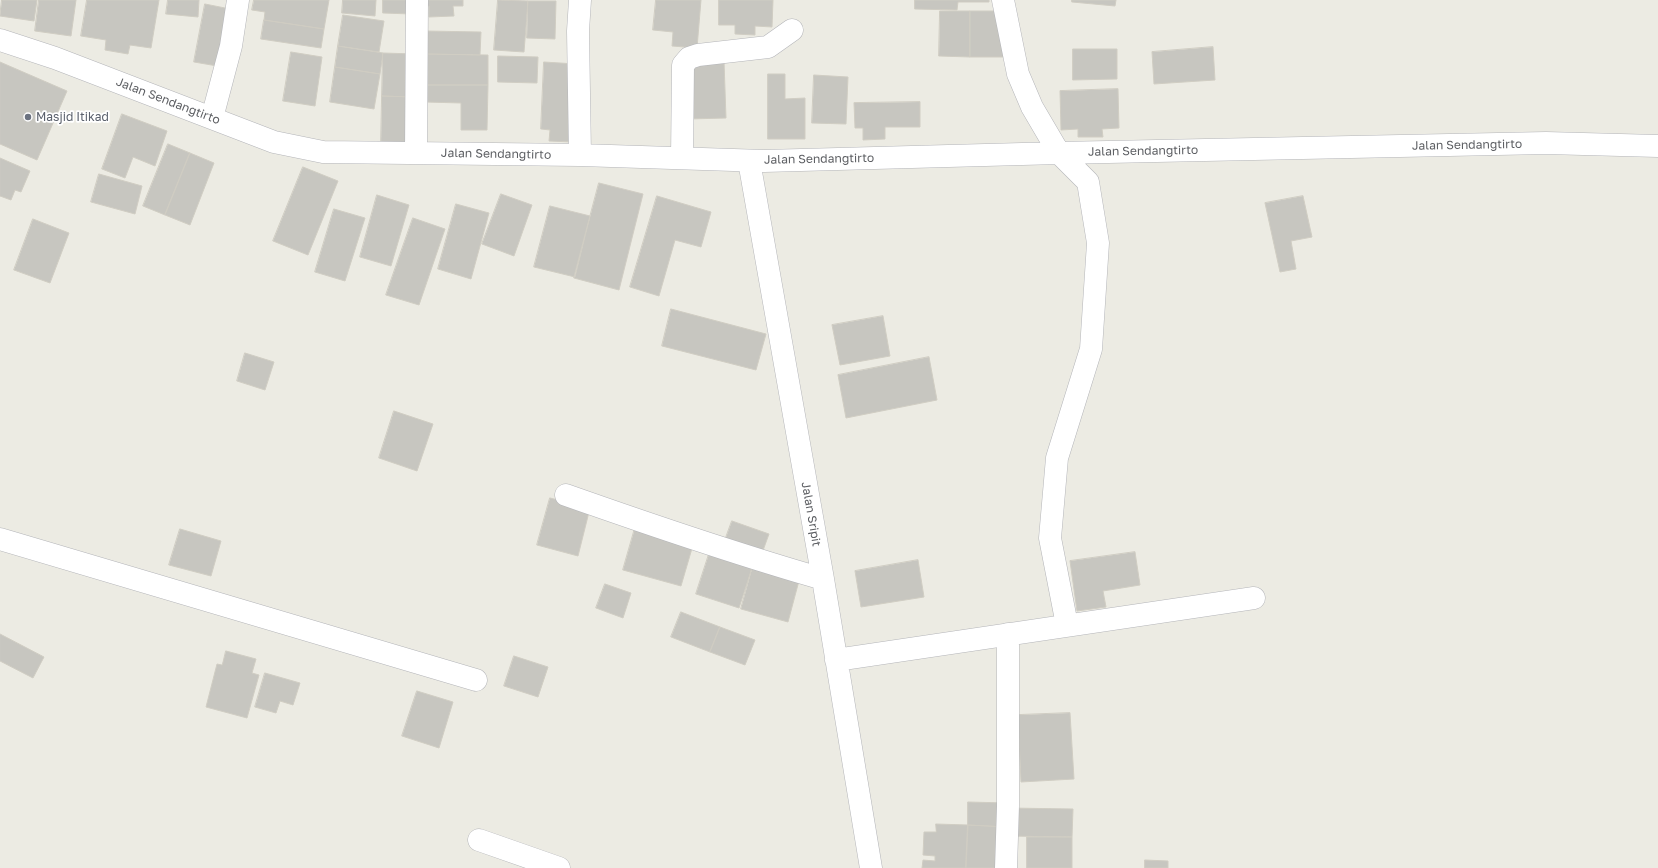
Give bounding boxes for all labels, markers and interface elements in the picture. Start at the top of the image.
street label: Jalan Sendangtirto [114,75,222,127]
place label: Masjid Itikad [36,110,109,124]
marker: Masjid Itikad [23,112,33,122]
street label: Jalan Sendangtirto [1412,137,1522,153]
street label: Jalan Sendangtirto [1088,143,1198,159]
street label: Jalan Sendangtirto [441,146,551,162]
street label: Jalan Sendangtirto [764,151,874,167]
street label: Jalan Sripit [798,481,824,547]

